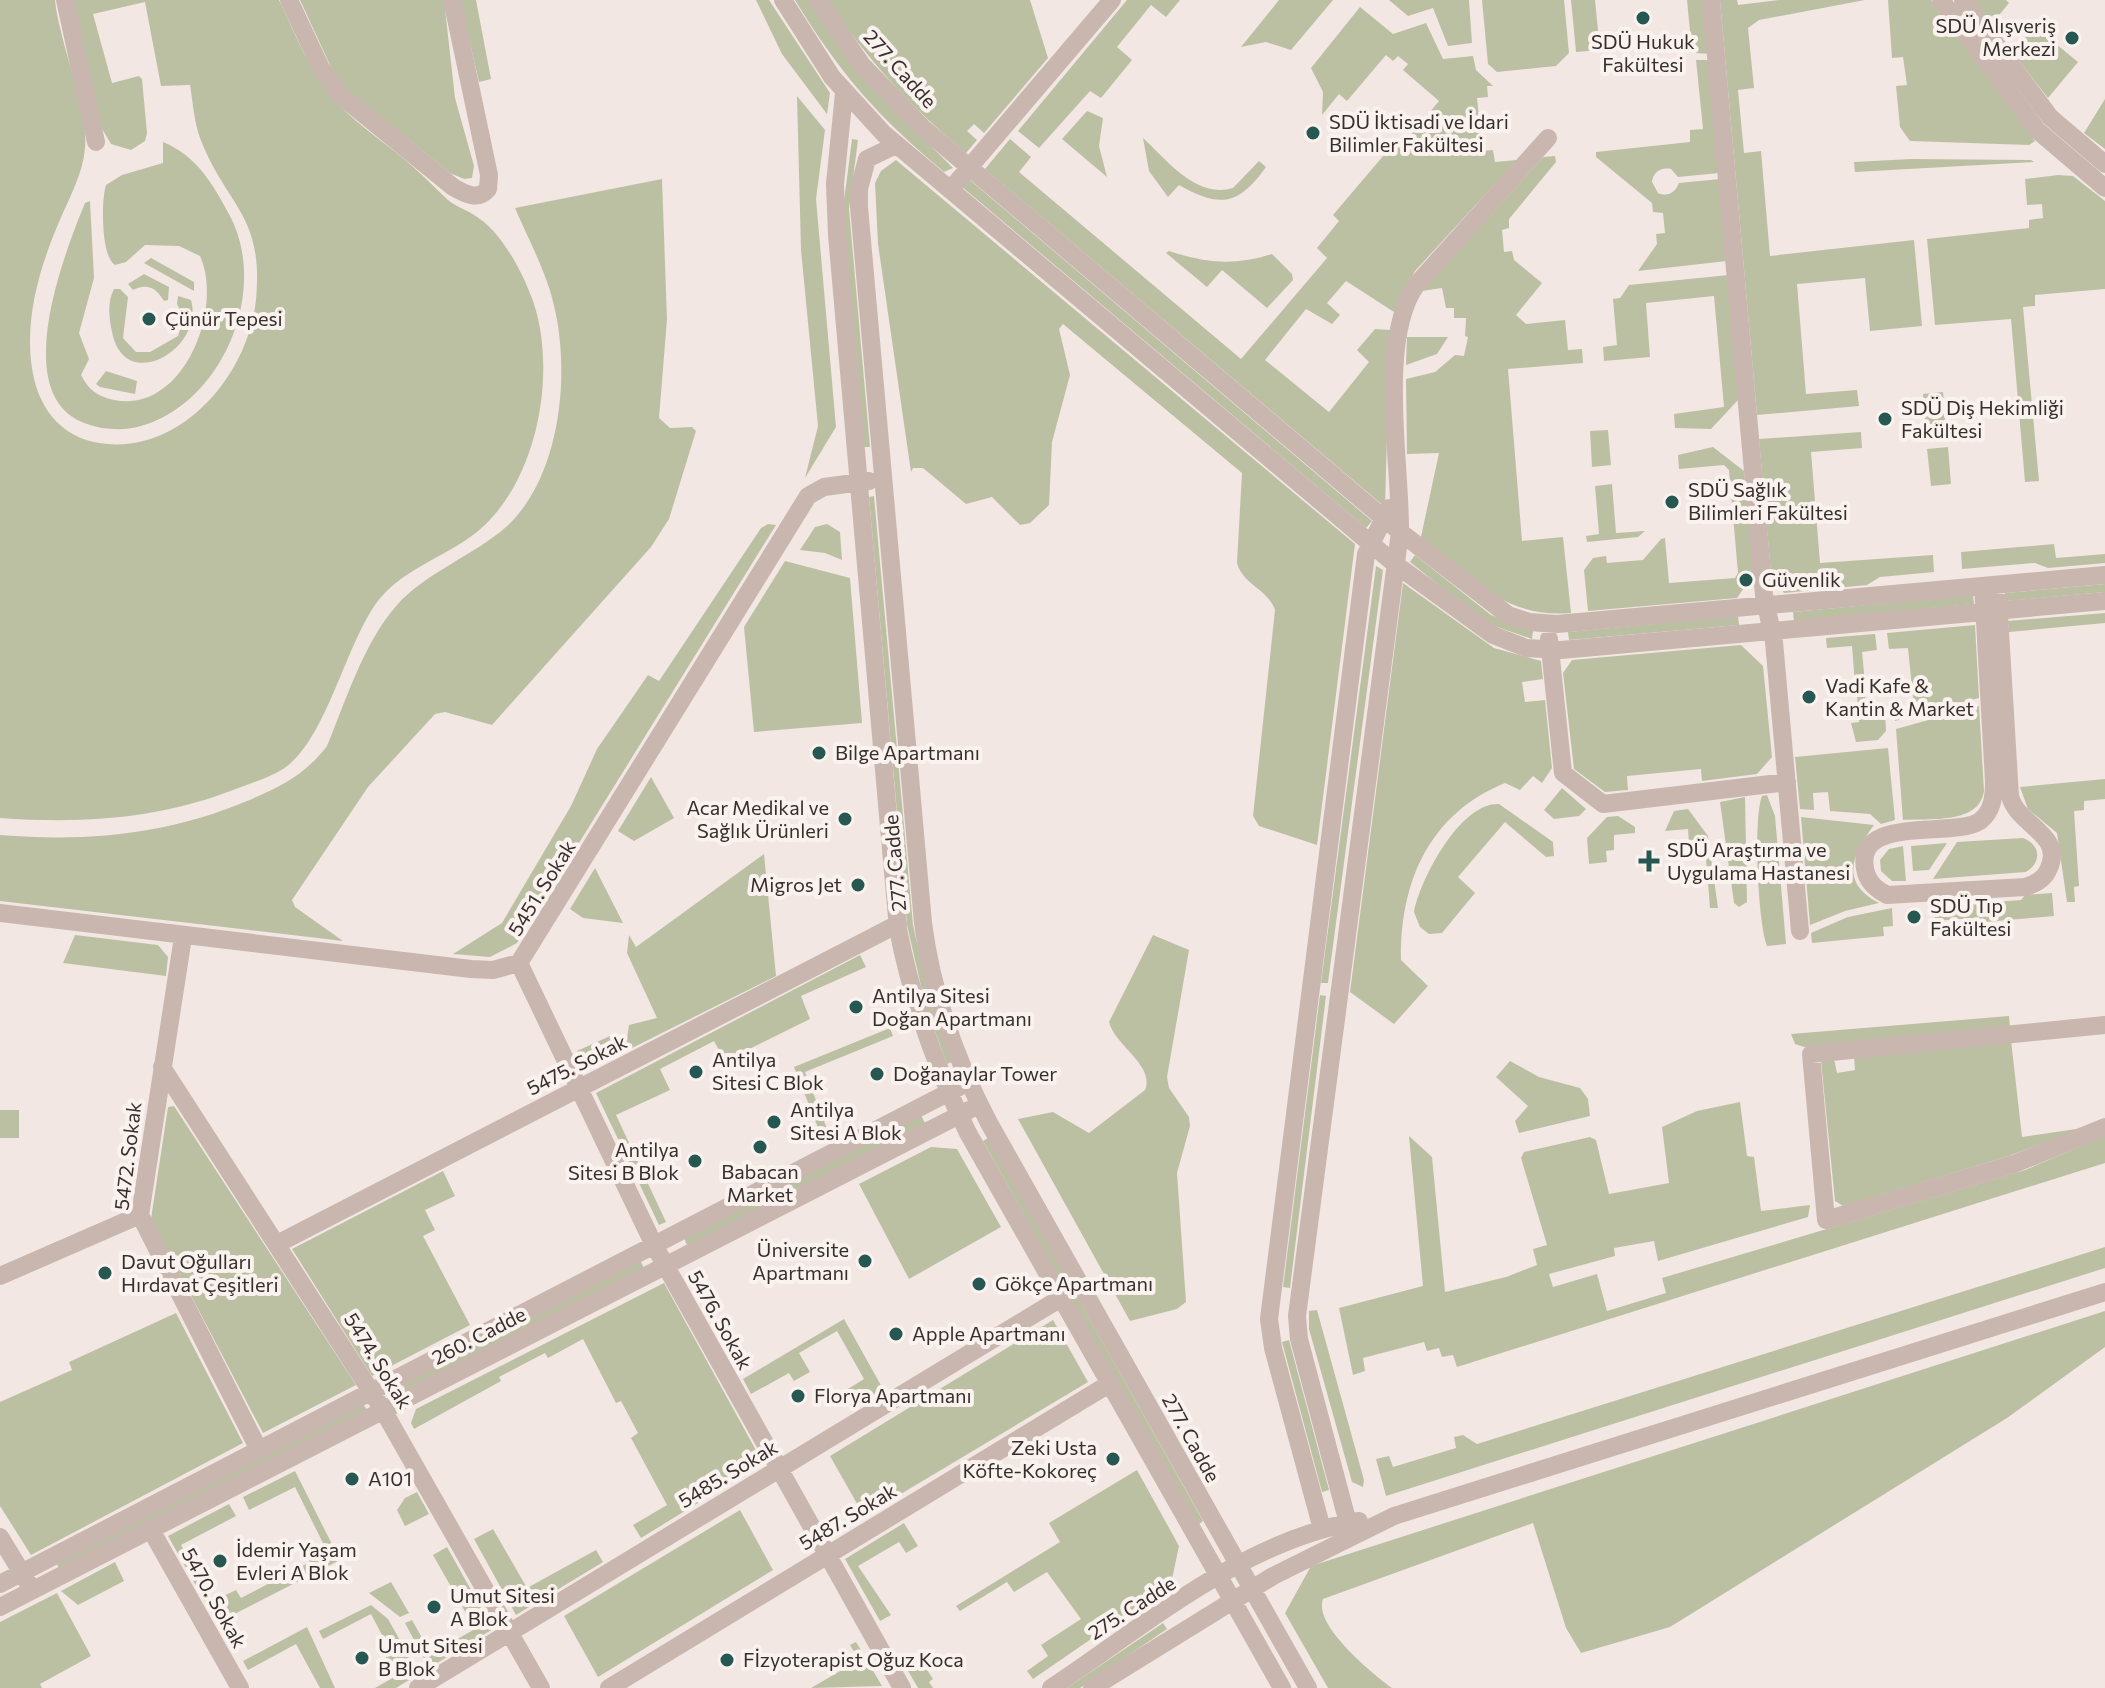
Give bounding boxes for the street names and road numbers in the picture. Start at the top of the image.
street label: 277. Cadde [859,24,942,112]
street label: 277. Cadde [878,814,910,913]
street label: 5451. Sokak [502,835,580,940]
street label: 5475. Sokak [522,1029,631,1100]
street label: 5472. Sokak [108,1100,146,1211]
street label: 5476. Sokak [684,1266,758,1373]
street label: 260. Cadde [428,1301,530,1369]
street label: 5474. Sokak [340,1308,418,1413]
street label: 277. Cadde [1158,1389,1226,1486]
street label: 5485. Sokak [674,1434,781,1512]
street label: 5487. Sokak [795,1478,901,1555]
street label: 5470. Sokak [178,1543,252,1652]
street label: 275. Cadde [1083,1570,1180,1644]

